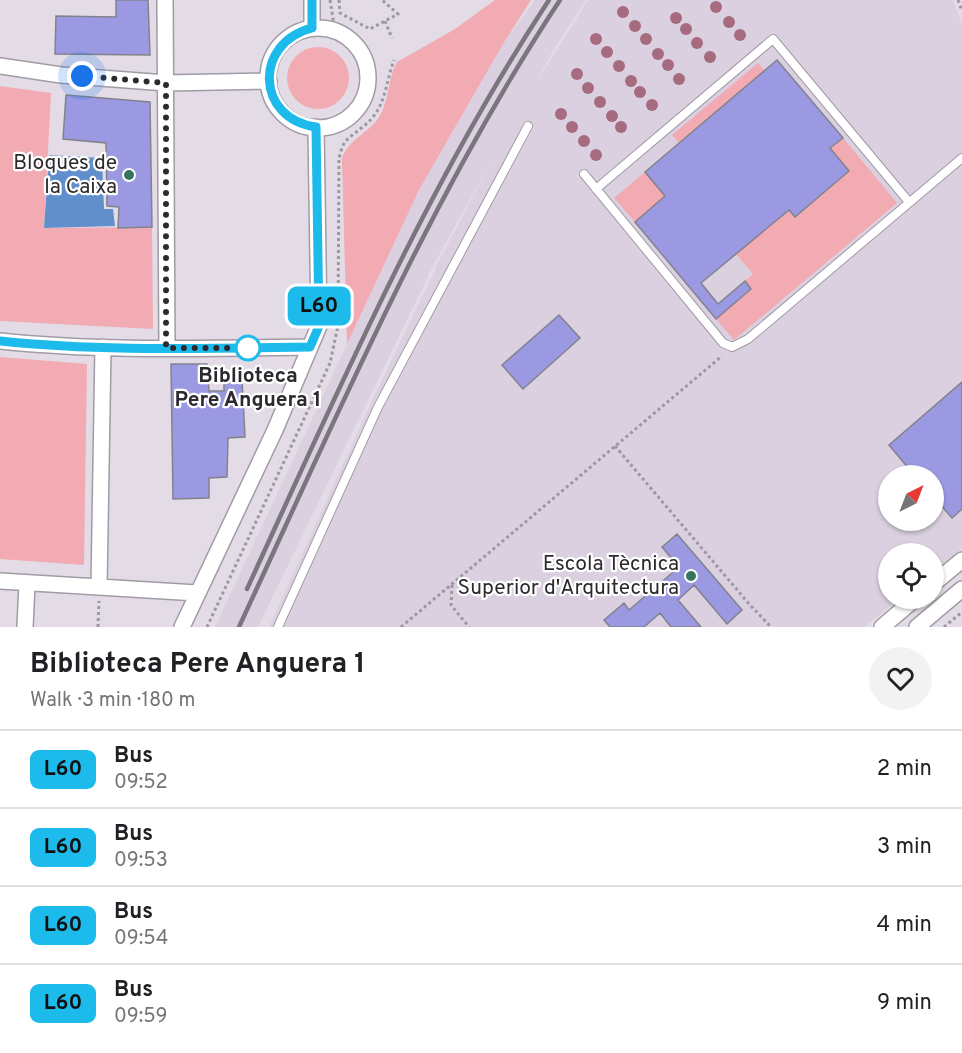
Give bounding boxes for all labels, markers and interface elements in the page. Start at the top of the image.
your location [67,61,97,91]
place label: Bloques de la Caixa [13,150,117,201]
marker: Bloques de la Caixa [122,168,136,182]
line badge: L60 [284,286,354,326]
text: L60 [300,293,338,320]
marker: Biblioteca Pere Anguera 1 [235,335,261,361]
place label: Biblioteca Pere Anguera 1 [175,363,321,414]
north arrow [878,465,944,531]
map controls [878,465,944,609]
button: locate [878,543,944,609]
place label: Escola Tècnica Superior d'Arquitectura [458,551,679,602]
marker: Escola Tècnica Superior d'Arquitectura [684,569,698,583]
text: Biblioteca Pere Anguera 1 [30,647,365,683]
button: heart [869,647,932,710]
text: Walk · 3 min · 180 m [30,688,195,714]
text: Bus [114,743,153,770]
text: L60 [44,756,82,783]
text: 2 min [877,756,932,783]
text: 09:52 [114,770,168,796]
text: Bus [114,821,153,848]
text: L60 [44,834,82,861]
text: 3 min [877,834,932,861]
text: 09:53 [114,848,168,874]
text: Bus [114,899,153,926]
text: L60 [44,912,82,939]
text: 4 min [877,912,932,939]
text: 09:54 [114,926,169,952]
text: Bus [114,977,153,1004]
text: L60 [44,990,82,1017]
text: 9 min [877,990,932,1017]
text: 09:59 [114,1004,167,1030]

